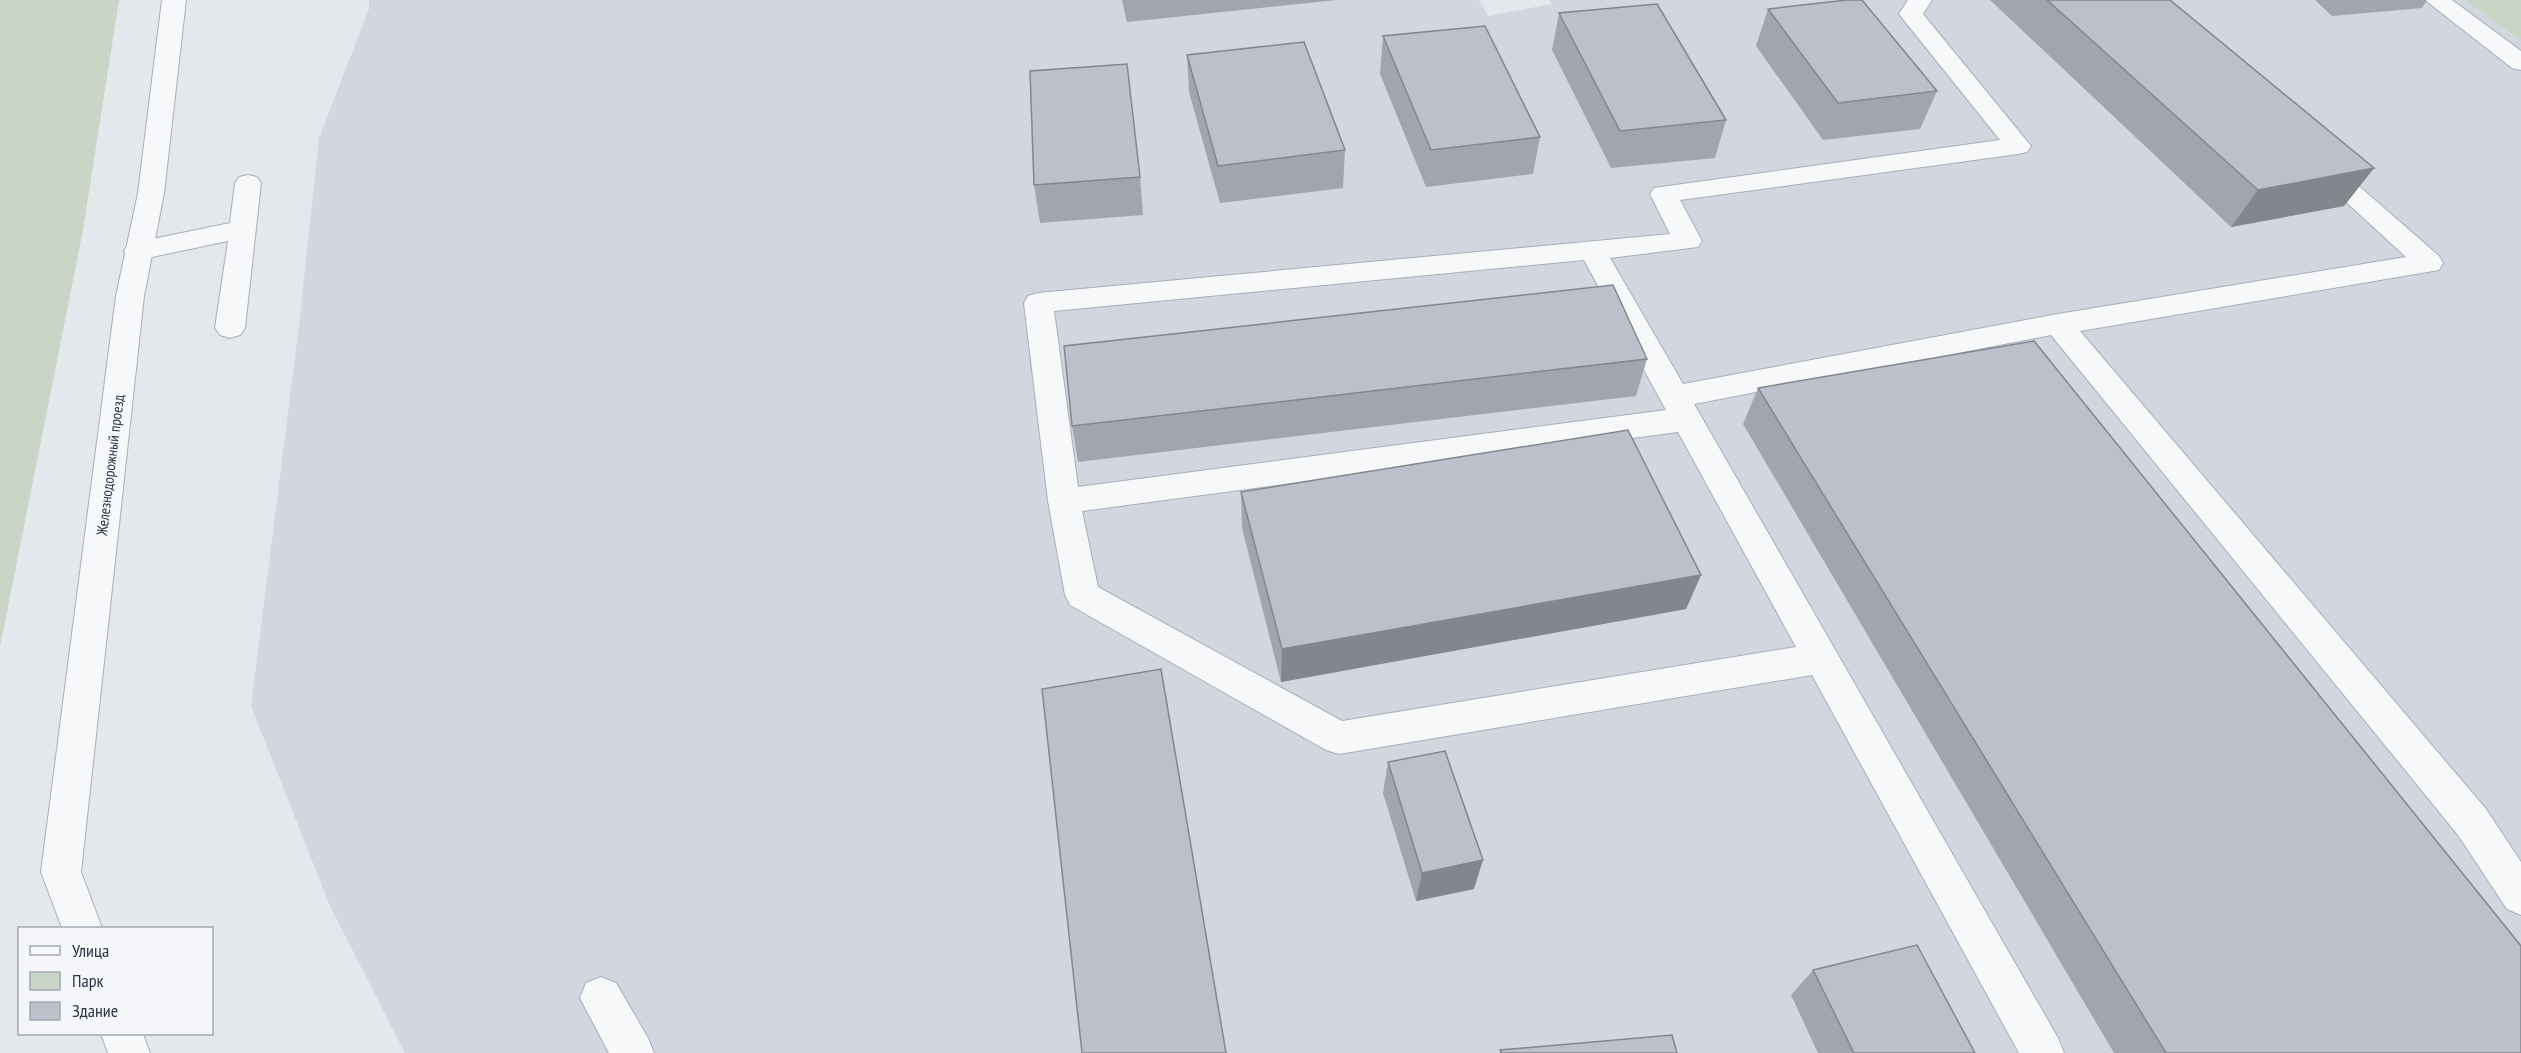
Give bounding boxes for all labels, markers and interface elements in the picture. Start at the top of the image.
street label: Железнодорожный проезд [92,393,128,538]
legend [18,927,213,1035]
text: Улица [72,939,109,962]
text: Парк [72,969,103,992]
text: Здание [72,999,118,1022]

